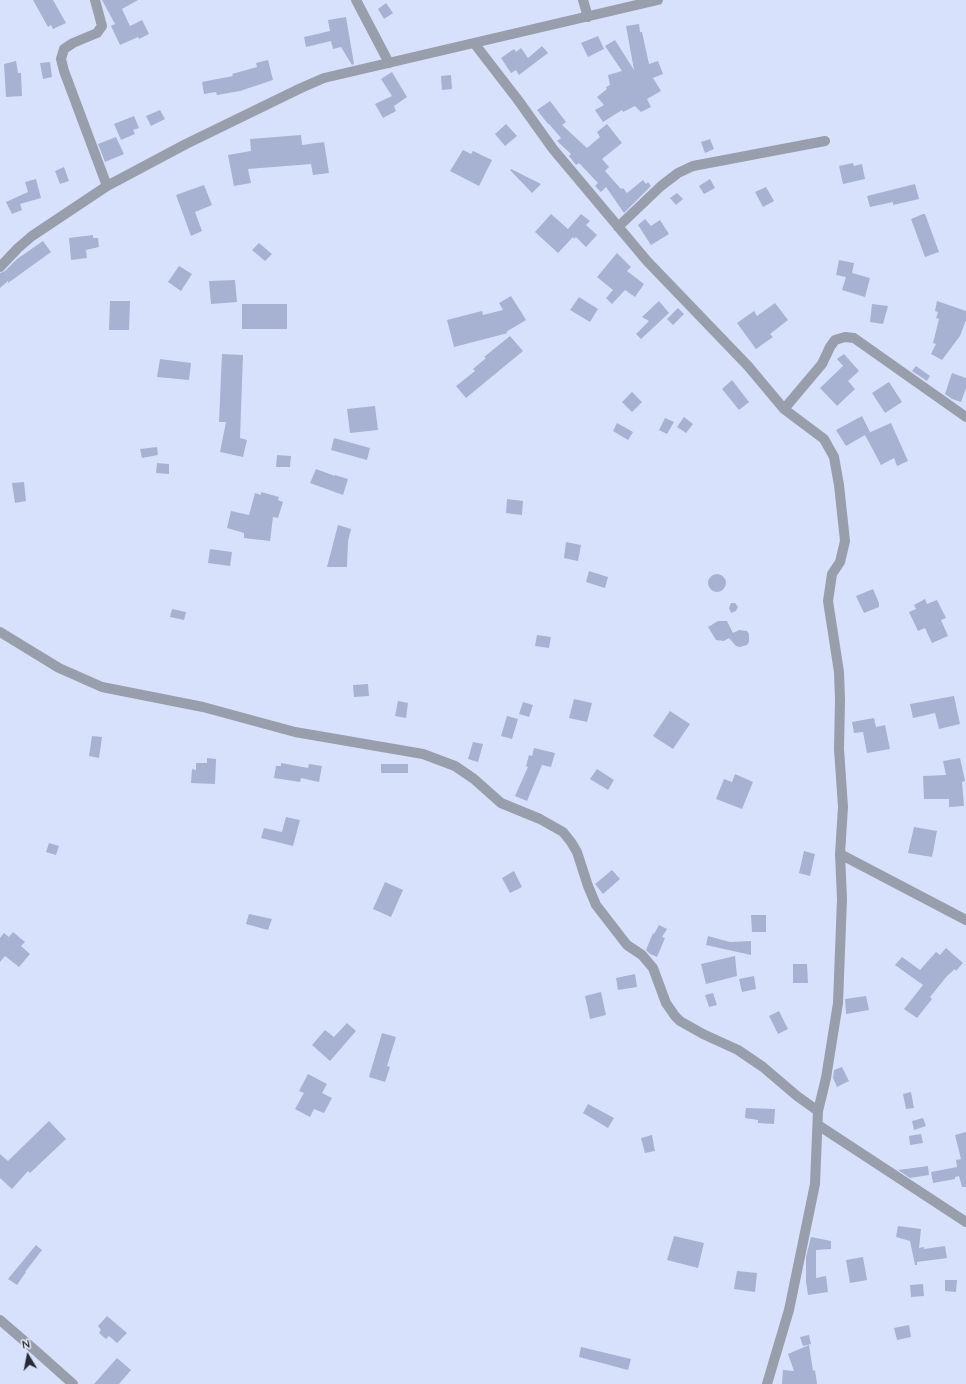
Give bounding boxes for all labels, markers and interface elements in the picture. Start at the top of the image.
north arrow [8,1336,48,1376]
text: N [21,1337,31,1352]

